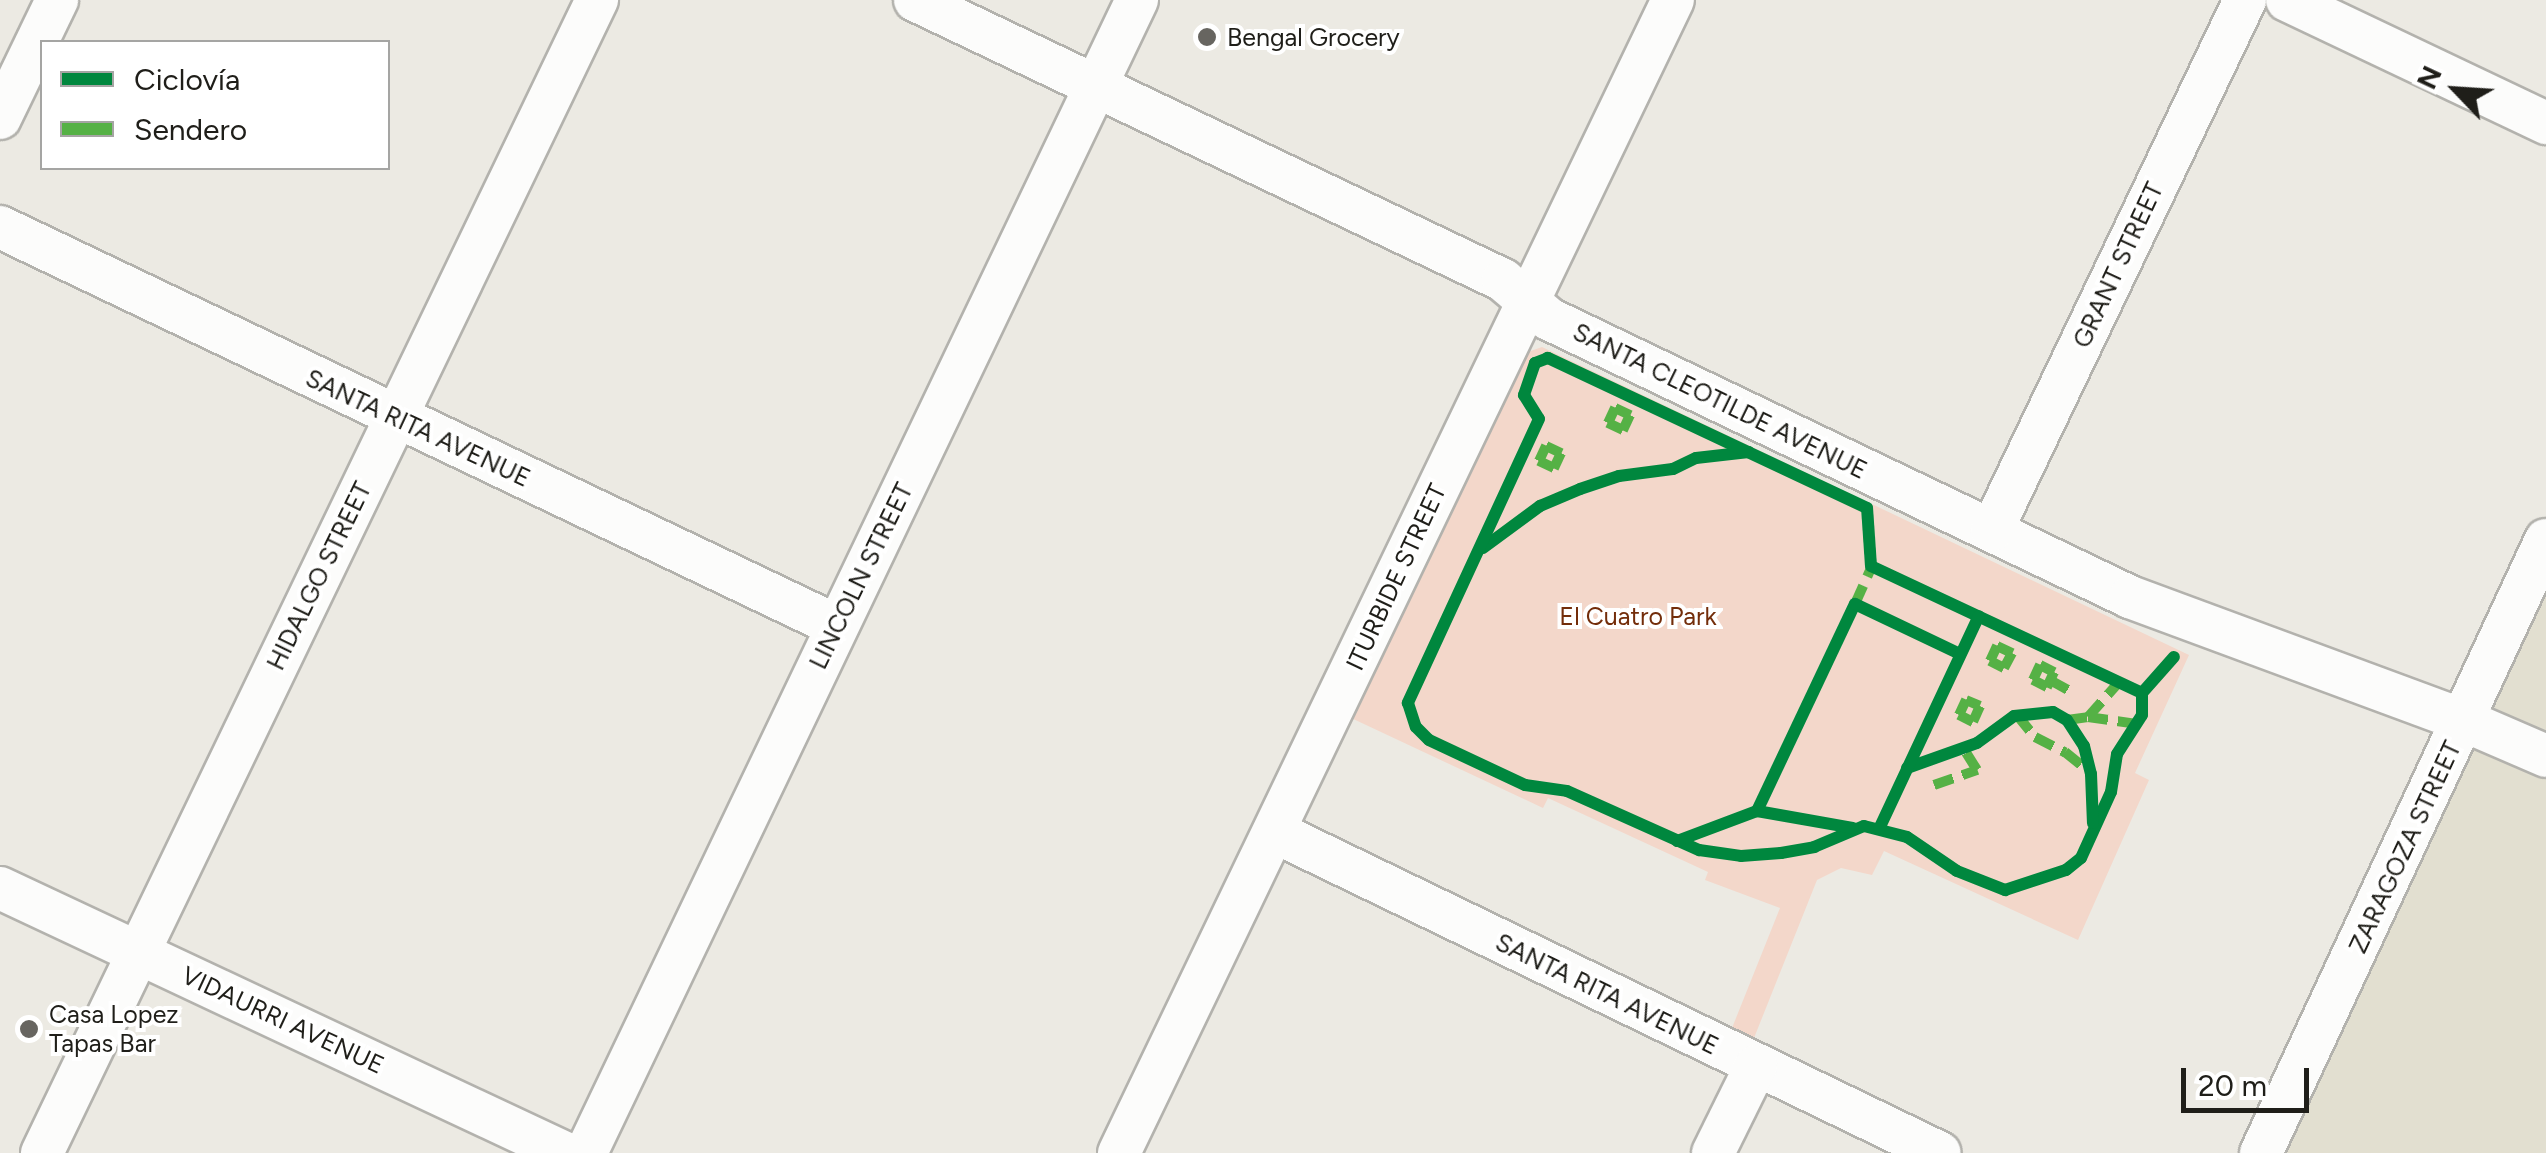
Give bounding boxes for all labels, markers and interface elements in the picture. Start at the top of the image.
place label: Bengal Grocery [1227,22,1400,52]
marker: Bengal Grocery [1196,26,1218,48]
legend [40,40,390,170]
north arrow [2406,40,2506,140]
text: N [2409,60,2449,94]
text: Ciclovía [134,61,240,98]
text: Sendero [134,111,247,148]
street label: GRANT STREET [2067,177,2169,353]
street label: SANTA CLEOTILDE AVENUE [1568,317,1872,485]
street label: SANTA RITA AVENUE [301,363,535,493]
street label: HIDALGO STREET [260,477,378,675]
street label: LINCOLN STREET [803,478,919,674]
street label: ITURBIDE STREET [1340,479,1452,675]
park label: El Cuatro Park [1559,601,1717,631]
street label: ZARAGOZA STREET [2343,736,2467,958]
street label: SANTA RITA AVENUE [1491,927,1723,1061]
street label: VIDAURRI AVENUE [177,960,389,1080]
place label: Casa Lopez Tapas Bar [49,1000,179,1059]
marker: Casa Lopez Tapas Bar [18,1018,40,1040]
scale bar [2186,1048,2314,1110]
text: 20 m [2198,1067,2267,1104]

